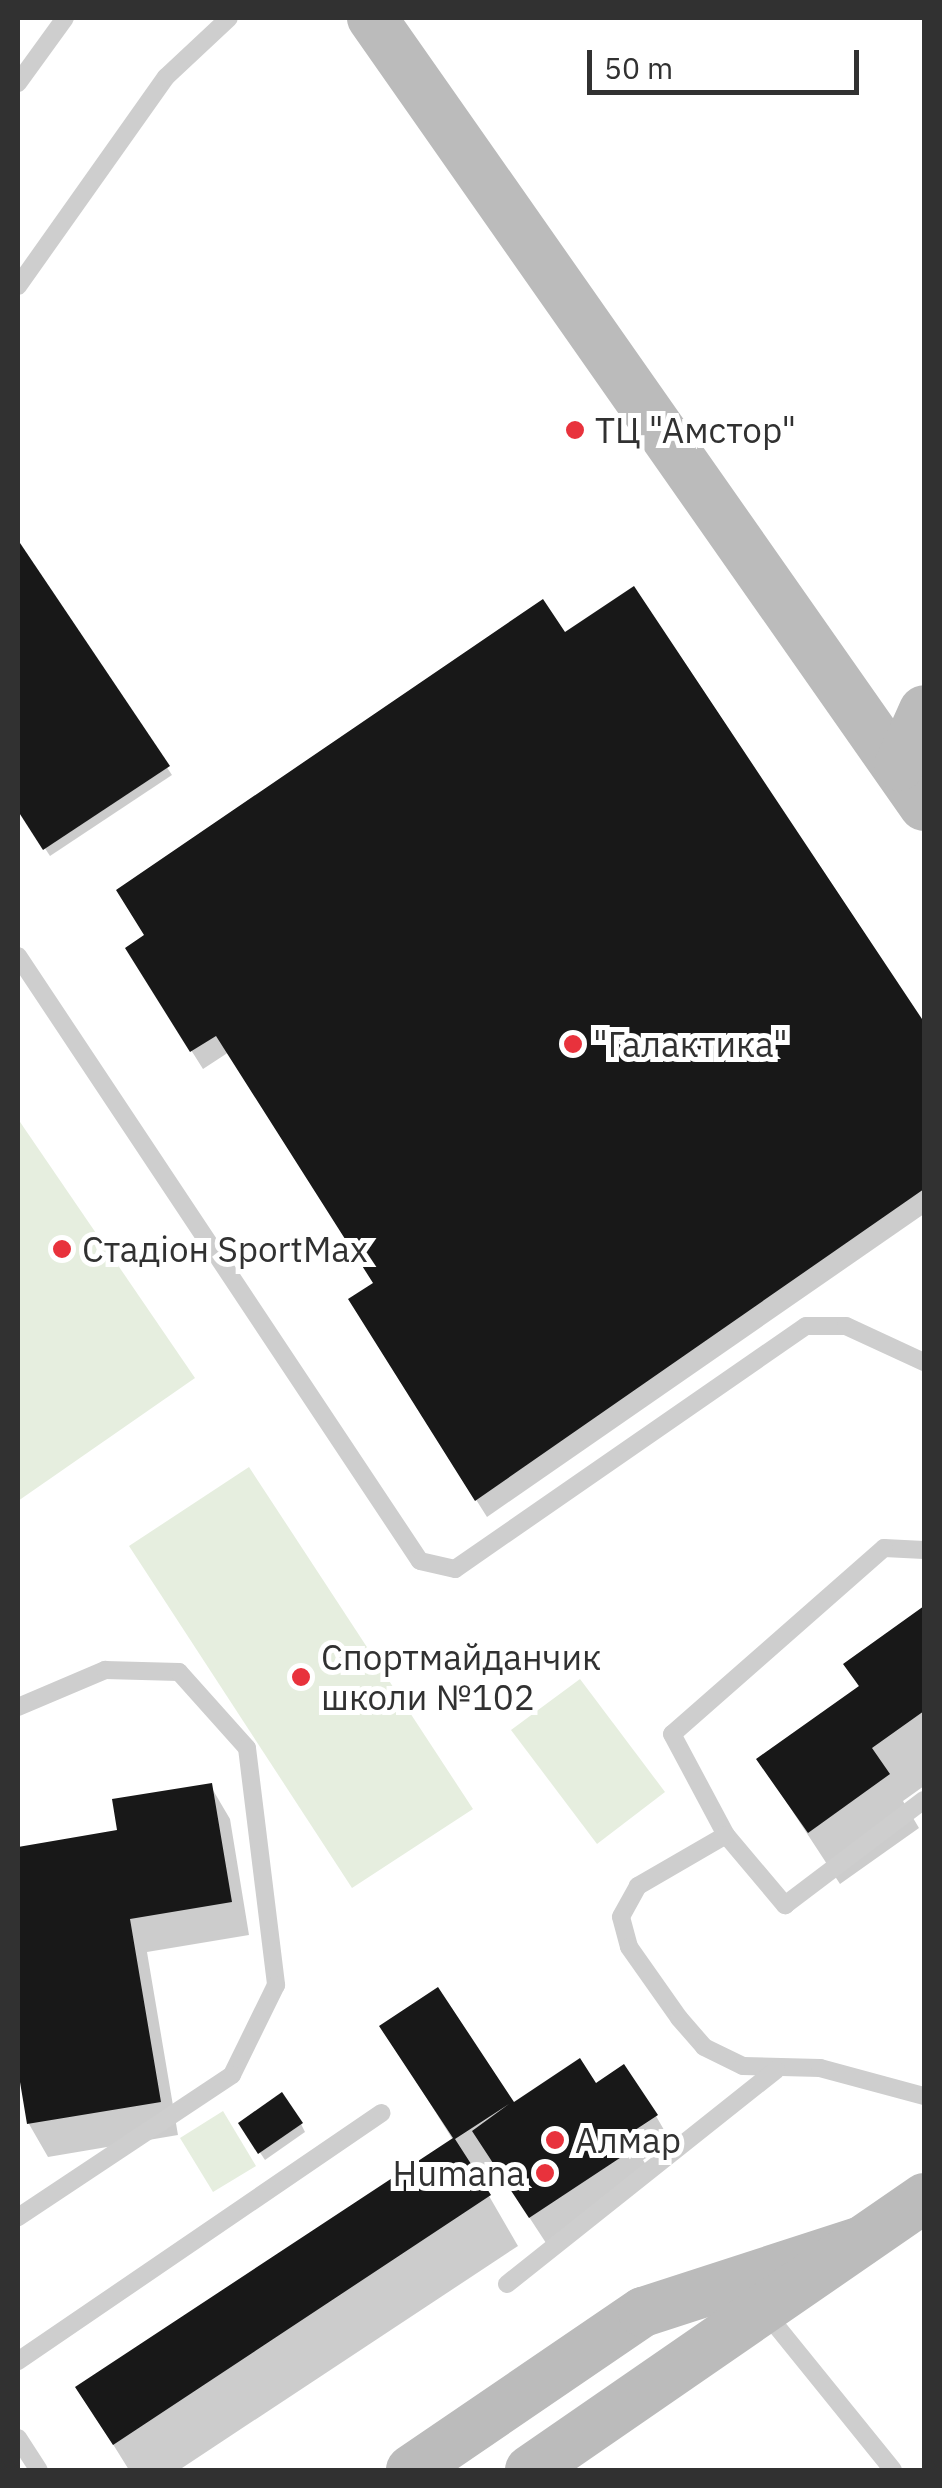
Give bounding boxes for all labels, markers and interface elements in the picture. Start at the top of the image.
scale bar [592,30,864,92]
text: 50 m [604,48,673,87]
place label: ТЦ "Амстор" [595,409,796,451]
marker: ТЦ "Амстор" [564,419,586,441]
place label: "Галактика" [593,1023,788,1065]
marker: "Галактика" [562,1033,584,1055]
place label: Стадіон SportMax [82,1228,368,1270]
marker: Стадіон SportMax [51,1238,73,1260]
place label: Спортмайданчик школи №102 [321,1636,601,1718]
marker: Спортмайданчик школи №102 [290,1666,312,1688]
place label: Алмар [575,2119,681,2161]
marker: Алмар [544,2129,566,2151]
place label: Humana [393,2152,525,2194]
marker: Humana [534,2162,556,2184]

